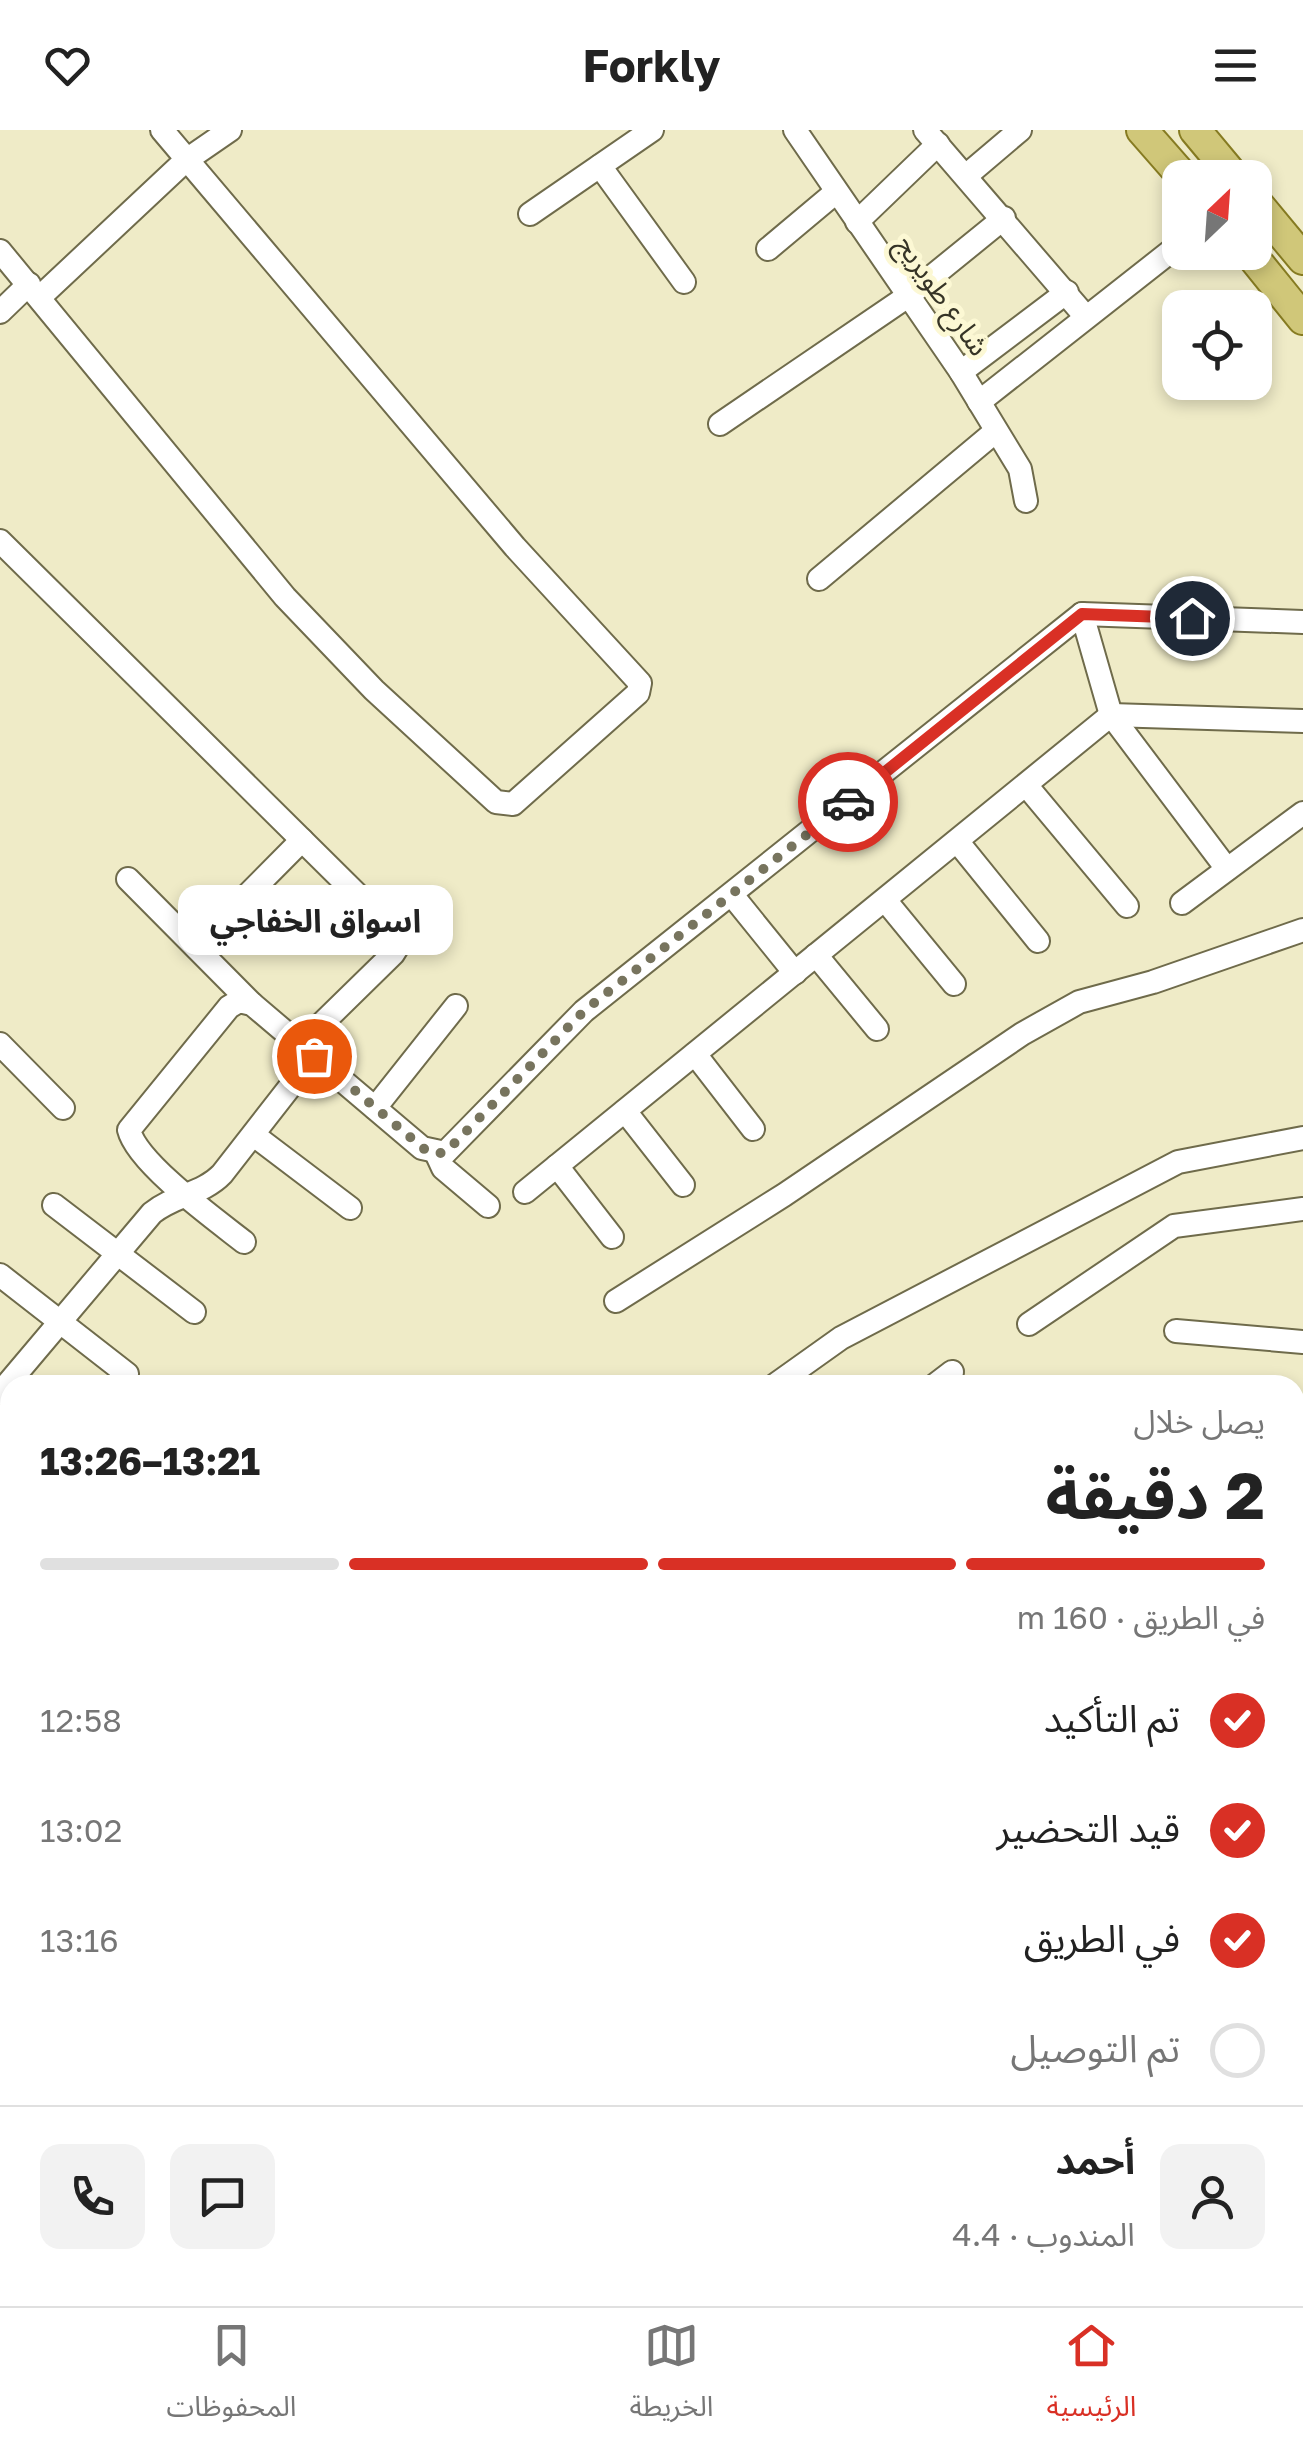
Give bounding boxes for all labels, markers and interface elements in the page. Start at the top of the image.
icon: heart [40,38,95,93]
text: Forkly [582,38,721,92]
icon: menu [1208,38,1263,93]
north arrow [1162,160,1272,270]
map controls [1162,160,1272,400]
street label: شارع طويريج [886,229,996,364]
button: locate [1162,290,1272,400]
pin [1150,576,1235,661]
icon: home [1165,591,1220,646]
courier [798,752,898,852]
icon: car [821,775,876,830]
callout: اسواق الخفاجي [176,886,452,956]
text: اسواق الخفاجي [210,901,421,939]
pin [272,1014,357,1099]
icon: bag [287,1029,342,1084]
text: يصل خلال [1133,1402,1265,1440]
text: 13:21–13:26 [40,1438,260,1483]
text: 2 دقيقة [1046,1455,1265,1533]
text: في الطريق · 160 m [1017,1598,1265,1636]
icon: check [1210,1693,1265,1748]
text: تم التأكيد [1044,1695,1180,1740]
text: 12:58 [40,1701,122,1739]
icon: check [1210,1803,1265,1858]
text: قيد التحضير [997,1805,1180,1850]
text: 13:02 [40,1811,122,1849]
icon: check [1210,1913,1265,1968]
text: في الطريق [1024,1915,1180,1960]
text: 13:16 [40,1921,119,1959]
text: تم التوصيل [1011,2025,1180,2070]
text: أحمد [1055,2137,1135,2182]
button: phone [40,2144,145,2249]
button: chat [170,2144,275,2249]
button: person [1160,2144,1265,2249]
text: المندوب · 4.4 [952,2215,1135,2253]
tab: المحفوظات [167,2318,297,2437]
tab: الخريطة [630,2318,713,2437]
tab: الرئيسية [1046,2318,1136,2437]

